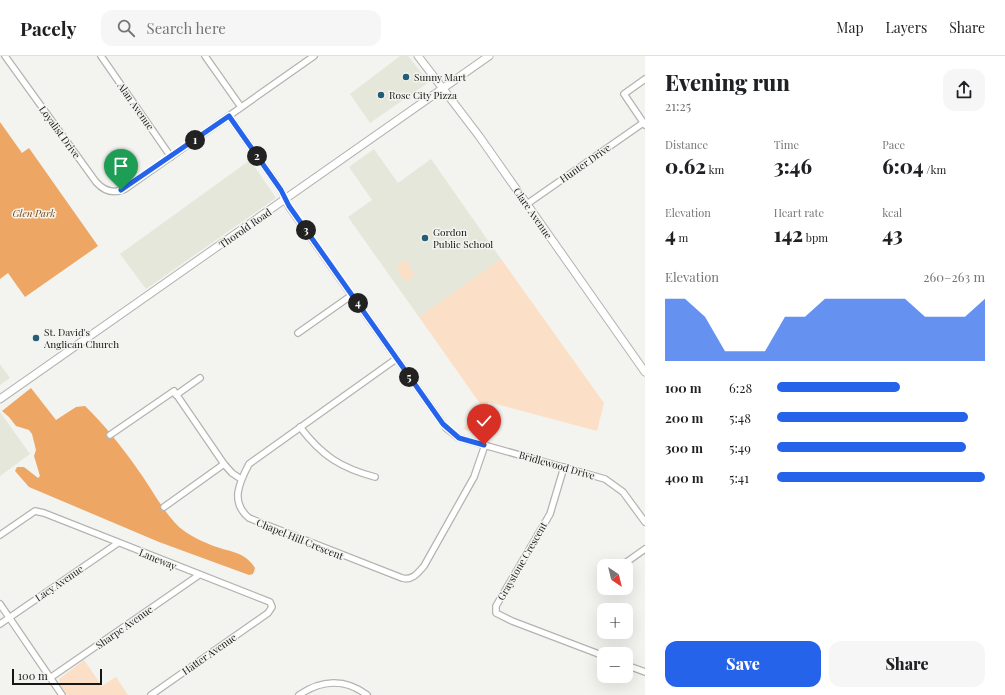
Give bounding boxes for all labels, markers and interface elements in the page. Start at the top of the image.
search box [101,10,381,46]
text: Pacely [20,15,77,41]
icon: search [115,17,137,39]
text: Search here [147,18,226,38]
text: Map [836,18,864,37]
text: Layers [886,18,927,37]
text: Share [949,18,985,37]
text: Evening run [665,67,790,97]
button: share [943,69,985,111]
place label: Sunny Mart [414,70,466,84]
marker: Sunny Mart [401,72,411,82]
street label: Alan Avenue [114,79,158,133]
place label: Rose City Pizza [389,88,457,102]
marker: Rose City Pizza [376,90,386,100]
text: 21:25 [665,97,691,114]
street label: Loyalist Drive [36,103,84,161]
pin: 1 [185,130,205,150]
text: 1 [193,132,197,147]
text: Distance [665,137,708,152]
text: Time [774,137,799,152]
text: Pace [882,137,905,152]
street label: Hunter Drive [557,140,613,186]
pin: 2 [247,146,267,166]
text: 2 [254,148,260,163]
pin [104,149,138,190]
text: 0.62 [665,152,706,179]
text: 3:46 [774,152,812,179]
text: 6:04 [882,152,924,179]
icon: arrive [110,155,132,177]
text: km [706,162,724,177]
text: /km [924,162,946,177]
street label: Clare Avenue [510,185,556,241]
street label: Thorold Road [216,205,274,251]
text: Elevation [665,205,711,220]
text: Heart rate [774,205,824,220]
text: kcal [882,205,902,220]
park label: Glen Park [13,206,55,220]
pin: 3 [296,220,316,240]
text: 4 [665,220,676,247]
text: 142 [774,220,803,247]
text: 43 [882,220,903,247]
text: 3 [303,222,309,237]
place label: Gordon Public School [433,225,493,251]
text: m [676,230,688,245]
text: bpm [803,230,828,245]
marker: Gordon Public School [420,233,430,243]
text: Elevation [665,268,719,285]
text: 260–263 m [923,268,985,285]
pin: 4 [348,293,368,313]
text: 4 [355,295,361,310]
place label: St. David's Anglican Church [43,325,119,351]
marker: St. David's Anglican Church [31,333,41,343]
pin: 5 [399,367,419,387]
text: 5 [406,369,412,384]
text: 100 m [665,379,702,396]
text: 6:28 [729,379,752,396]
pin [467,404,501,445]
text: 200 m [665,409,703,426]
text: 5:48 [729,409,751,426]
icon: check [473,410,495,432]
text: 300 m [665,439,703,456]
text: 5:49 [729,439,751,456]
street label: Bridlewood Drive [517,447,597,483]
text: 400 m [665,469,703,486]
text: 5:41 [729,469,749,486]
street label: Chapel Hill Crescent [254,515,346,563]
street label: Graystone Crescent [494,519,550,603]
street label: Laneway [137,545,179,573]
north arrow [597,559,633,595]
map controls [597,559,633,683]
street label: Lacy Avenue [32,562,86,604]
street label: Sharpe Avenue [93,602,155,652]
button: + [597,603,633,639]
street label: Hatter Avenue [179,630,239,678]
button: Save [665,641,821,687]
button: Share [829,641,985,687]
button: − [597,647,633,683]
scale bar [12,667,102,686]
text: 100 m [18,668,48,683]

